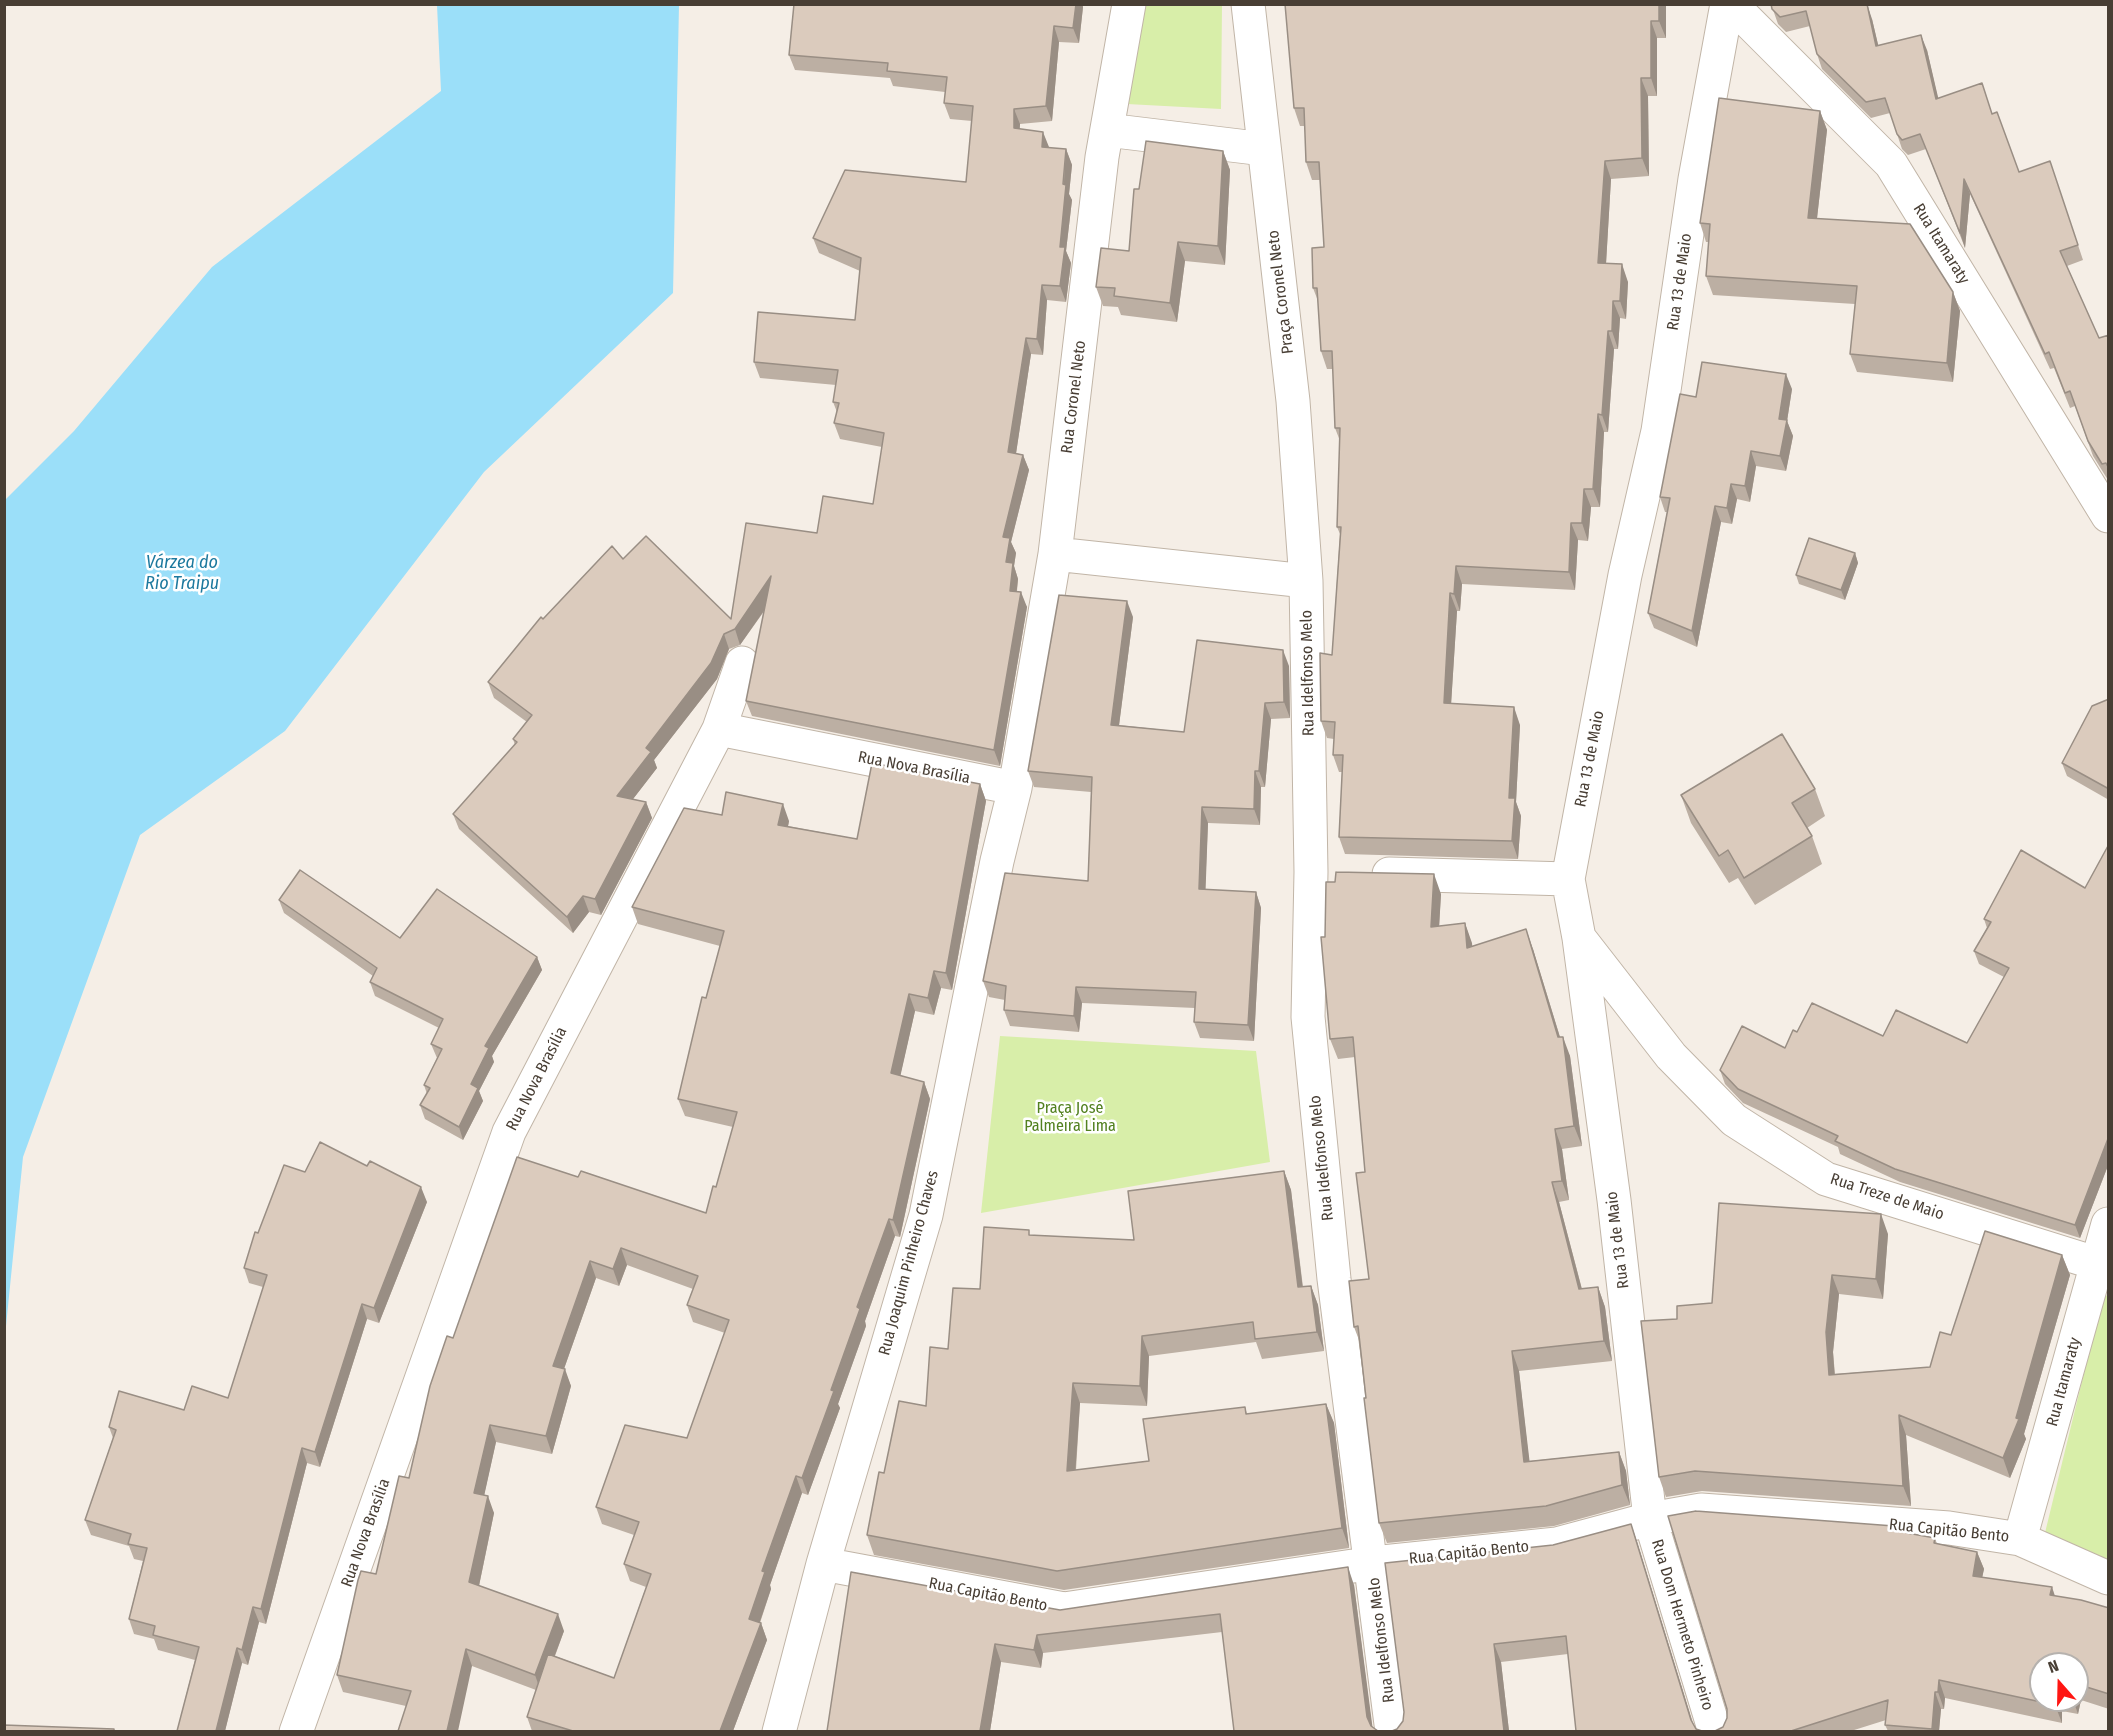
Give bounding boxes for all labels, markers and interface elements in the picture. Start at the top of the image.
street label: Rua Itamaraty [1909,200,1973,288]
street label: Praça Coronel Neto [1264,229,1298,355]
street label: Rua 13 de Maio [1664,232,1696,332]
street label: Rua Coronel Neto [1058,339,1090,455]
water label: Várzea do Rio Traipu [145,552,219,594]
street label: Rua Idelfonso Melo [1297,610,1319,736]
street label: Rua 13 de Maio [1571,709,1609,809]
street label: Rua Nova Brasília [856,748,972,788]
street label: Rua Nova Brasília [503,1024,571,1134]
street label: Rua Idelfonso Melo [1306,1094,1338,1222]
park label: Praça José Palmeira Lima [1024,1099,1116,1137]
street label: Rua Joaquim Pinheiro Chaves [875,1169,943,1357]
street label: Rua Treze de Maio [1828,1170,1946,1224]
street label: Rua 13 de Maio [1603,1190,1633,1290]
street label: Rua Itamaraty [2043,1335,2085,1429]
street label: Rua Nova Brasília [337,1476,395,1590]
street label: Rua Capitão Bento [1888,1515,2010,1547]
street label: Rua Capitão Bento [1408,1537,1530,1569]
street label: Rua Dom Hermeto Pinheiro [1647,1537,1717,1713]
street label: Rua Capitão Bento [927,1574,1049,1616]
street label: Rua Idelfonso Melo [1365,1576,1399,1704]
north arrow [2029,1652,2089,1712]
text: N [2046,1656,2061,1677]

